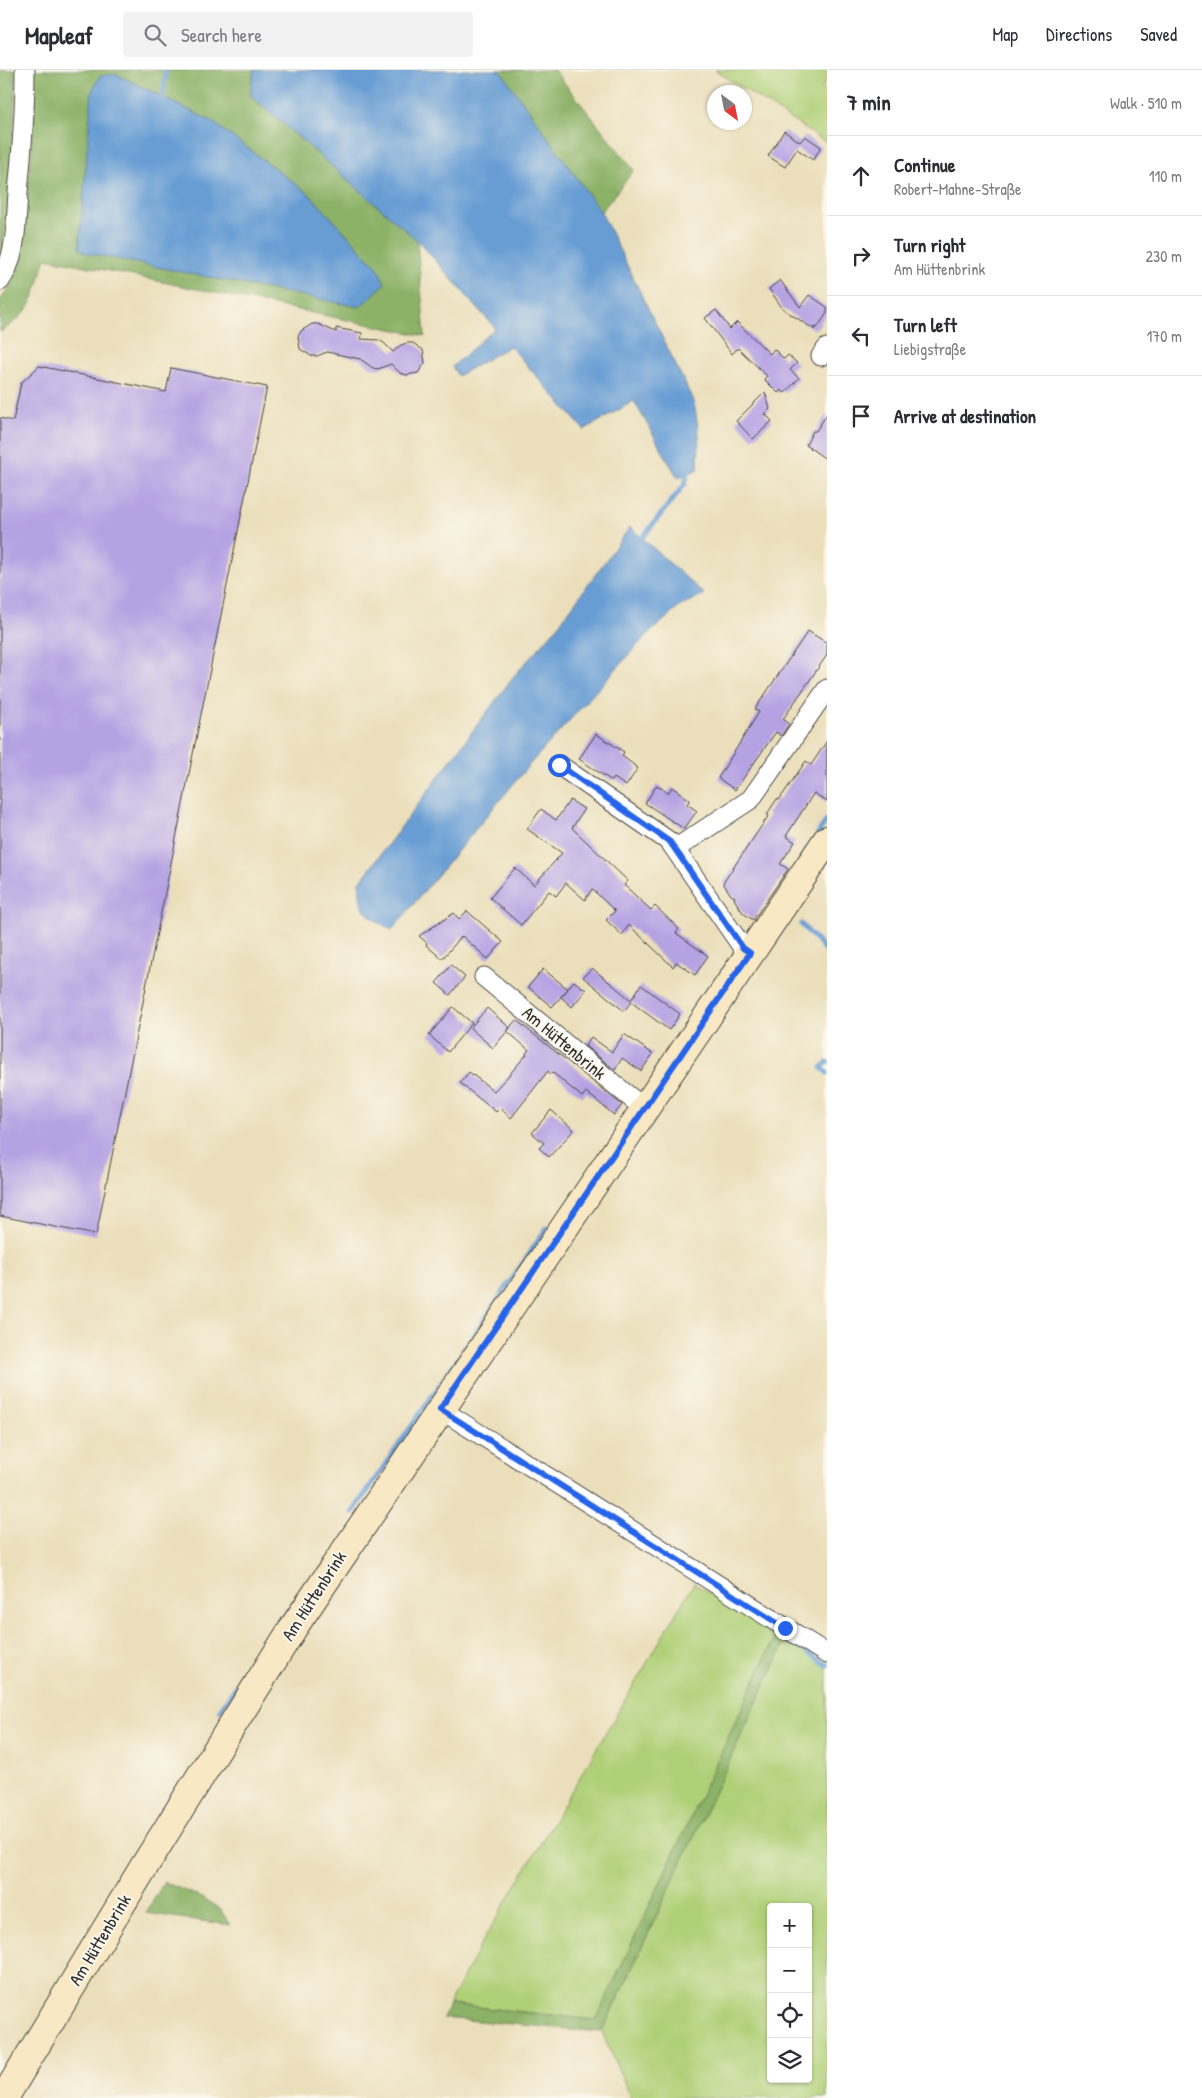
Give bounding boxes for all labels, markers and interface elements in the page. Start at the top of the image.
search box [123,12,473,57]
text: Mapleaf [25,19,93,51]
icon: search [141,21,169,49]
text: Search here [181,22,262,48]
text: Map [993,22,1018,47]
text: Directions [1046,22,1112,47]
text: Saved [1140,22,1177,47]
north arrow [707,85,752,130]
text: 7 min [847,88,891,117]
text: Walk · 510 m [1110,92,1182,114]
text: Continue [894,152,955,178]
icon: ahead [847,162,875,190]
text: 110 m [1149,165,1182,187]
text: Robert-Mahne-Straße [894,178,1022,200]
text: Turn right [894,232,965,258]
icon: right [847,242,875,270]
text: 230 m [1146,245,1182,267]
text: Am Hüttenbrink [894,258,985,280]
text: Turn left [894,312,957,338]
icon: left [847,322,875,350]
text: 170 m [1147,325,1182,347]
text: Liebigstraße [894,338,966,360]
icon: arrive [847,402,875,430]
text: Arrive at destination [894,403,1036,429]
route start [548,754,571,777]
street label: Am Hüttenbrink [517,1000,612,1085]
street label: Am Hüttenbrink [275,1546,352,1646]
route end [774,1617,797,1640]
street label: Am Hüttenbrink [62,1889,137,1990]
map controls [767,1903,812,2083]
button: + [767,1903,812,1948]
button: − [767,1948,812,1993]
button: locate [767,1993,812,2038]
button: layers [767,2038,812,2083]

